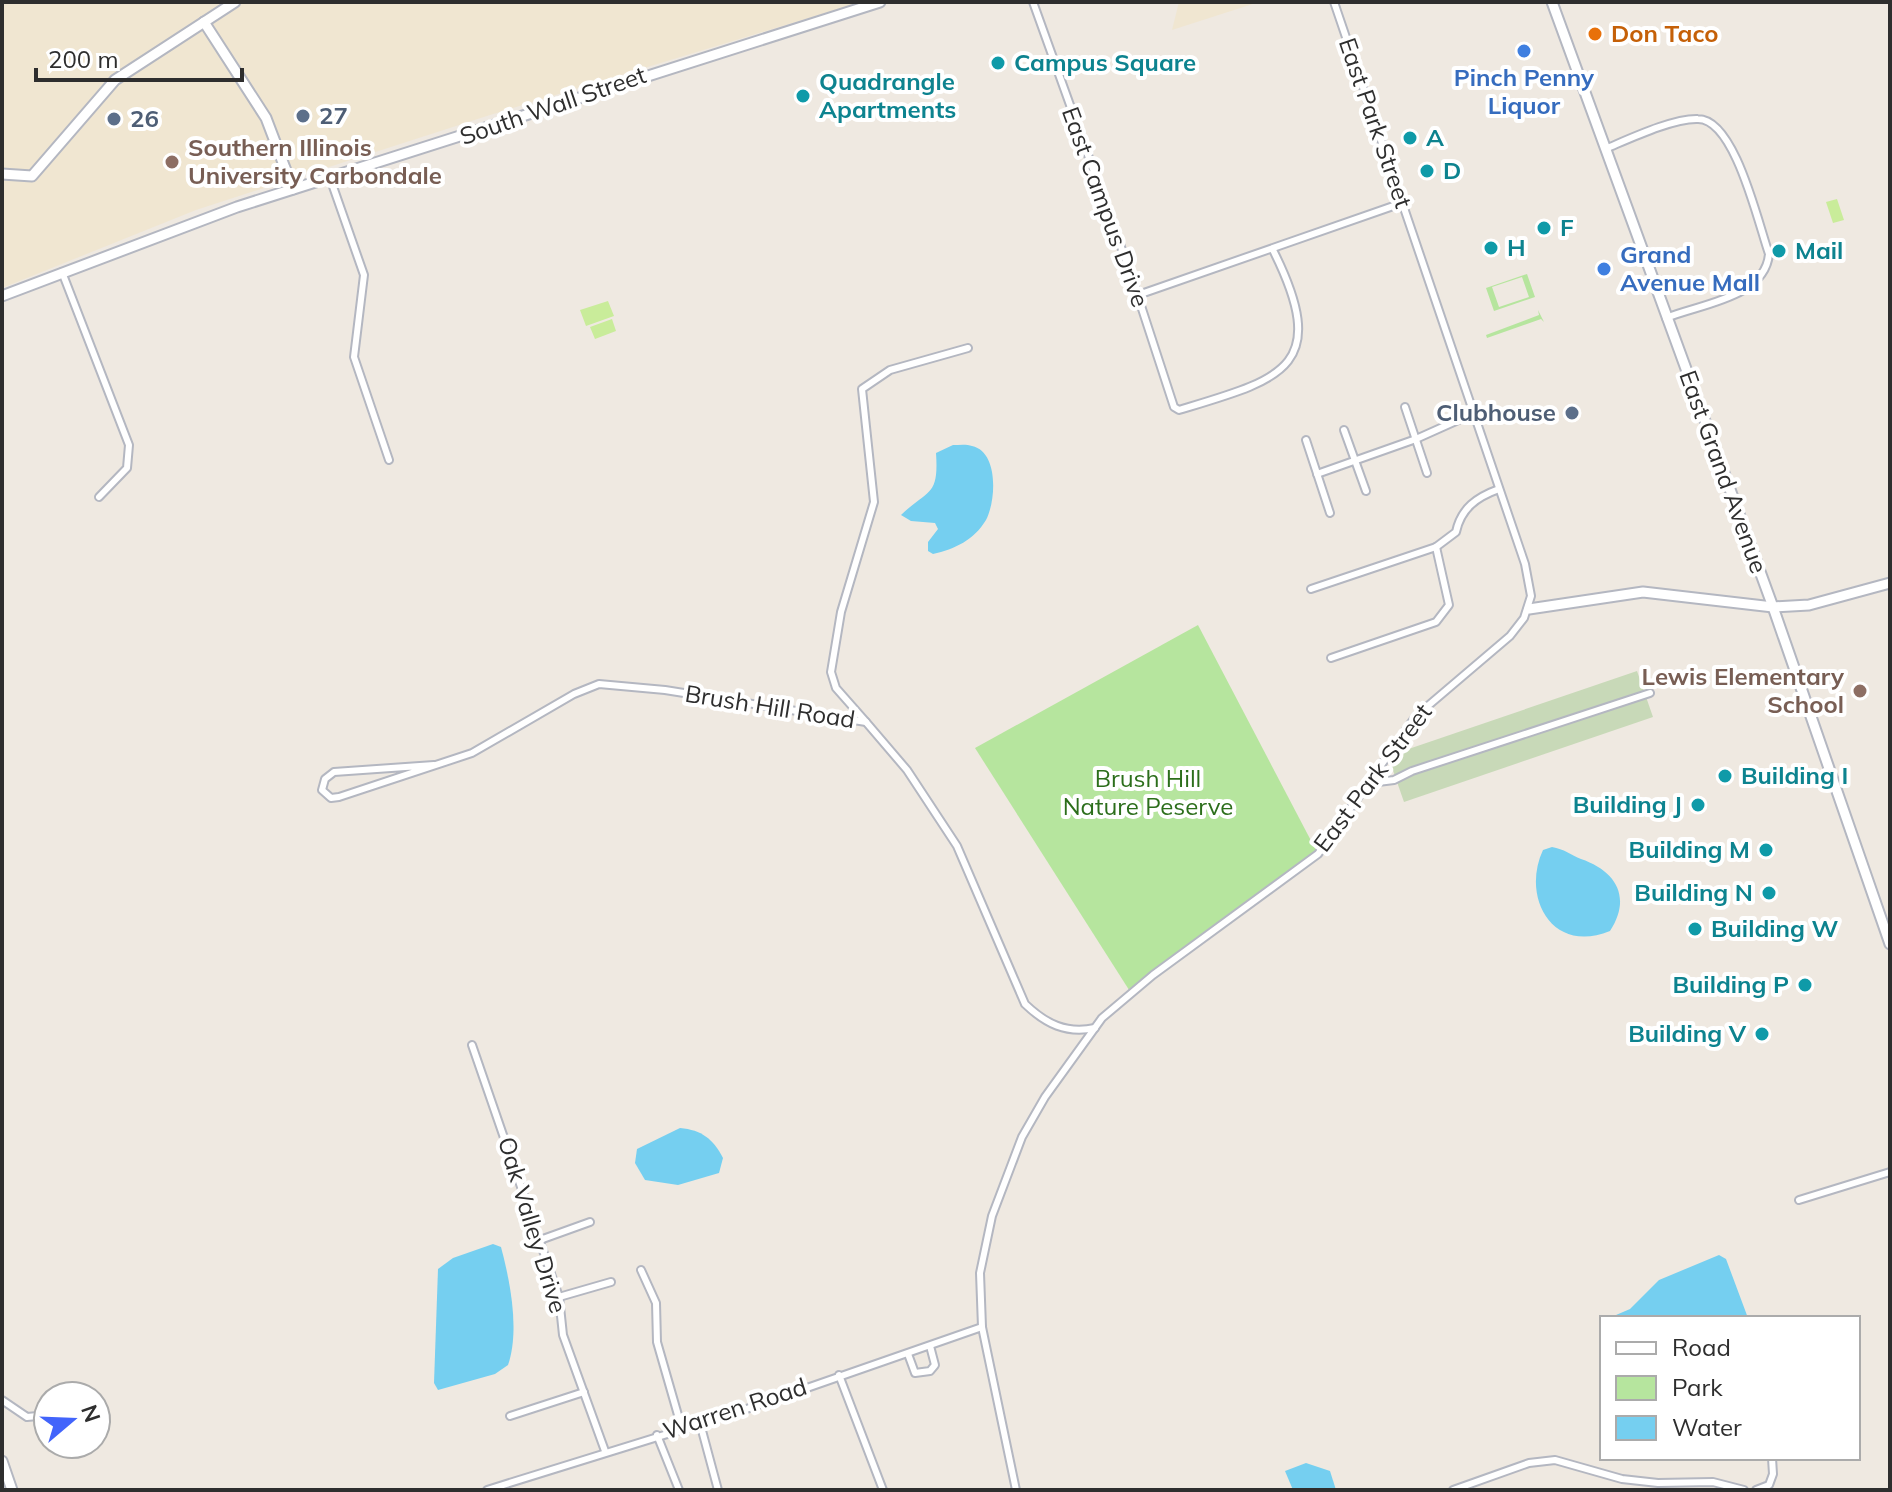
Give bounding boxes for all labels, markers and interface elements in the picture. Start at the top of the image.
place label: Don Taco [1611,18,1718,48]
marker: Don Taco [1586,25,1604,43]
scale bar [36,32,242,82]
street label: East Park Street [1333,34,1419,212]
marker: Pinch Penny Liquor [1515,42,1533,60]
text: 200 m [48,44,119,74]
place label: Campus Square [1014,47,1196,77]
marker: Campus Square [989,54,1007,72]
street label: South Wall Street [456,59,650,151]
place label: Pinch Penny Liquor [1454,62,1595,120]
place label: Quadrangle Apartments [819,66,956,124]
marker: Quadrangle Apartments [794,87,812,105]
place label: 27 [319,100,348,130]
place label: 26 [130,103,159,133]
street label: East Campus Drive [1056,103,1156,311]
marker: 27 [294,107,312,125]
marker: 26 [105,110,123,128]
place label: A [1426,122,1444,152]
marker: A [1401,129,1419,147]
place label: Southern Illinois University Carbondale [188,132,442,190]
marker: Southern Illinois University Carbondale [163,153,181,171]
place label: D [1443,155,1461,185]
marker: D [1418,162,1436,180]
place label: F [1560,212,1574,242]
marker: F [1535,219,1553,237]
place label: H [1507,232,1526,262]
place label: Mail [1795,235,1843,265]
marker: H [1482,239,1500,257]
place label: Grand Avenue Mall [1620,239,1760,297]
marker: Mail [1770,242,1788,260]
marker: Grand Avenue Mall [1595,260,1613,278]
street label: East Grand Avenue [1673,366,1775,577]
place label: Clubhouse [1436,397,1556,427]
marker: Clubhouse [1563,404,1581,422]
place label: Lewis Elementary School [1642,661,1845,719]
street label: Brush Hill Road [683,678,857,734]
marker: Lewis Elementary School [1851,682,1869,700]
street label: East Park Street [1307,697,1438,857]
place label: Building I [1741,760,1848,790]
park label: Brush Hill Nature Peserve [1063,763,1233,821]
marker: Building I [1716,767,1734,785]
place label: Building J [1573,789,1682,819]
marker: Building J [1689,796,1707,814]
place label: Building M [1629,834,1750,864]
marker: Building M [1757,841,1775,859]
place label: Building N [1634,877,1753,907]
marker: Building N [1760,884,1778,902]
place label: Building W [1711,913,1839,943]
marker: Building W [1686,920,1704,938]
place label: Building P [1673,969,1789,999]
marker: Building P [1796,976,1814,994]
place label: Building V [1628,1018,1747,1048]
marker: Building V [1753,1025,1771,1043]
street label: Oak Valley Drive [492,1133,574,1316]
legend [1600,1316,1860,1460]
text: Road [1672,1332,1731,1362]
street label: Warren Road [659,1371,810,1445]
text: Park [1672,1372,1723,1402]
north arrow [32,1380,112,1460]
text: N [75,1401,107,1426]
text: Water [1672,1412,1742,1442]

